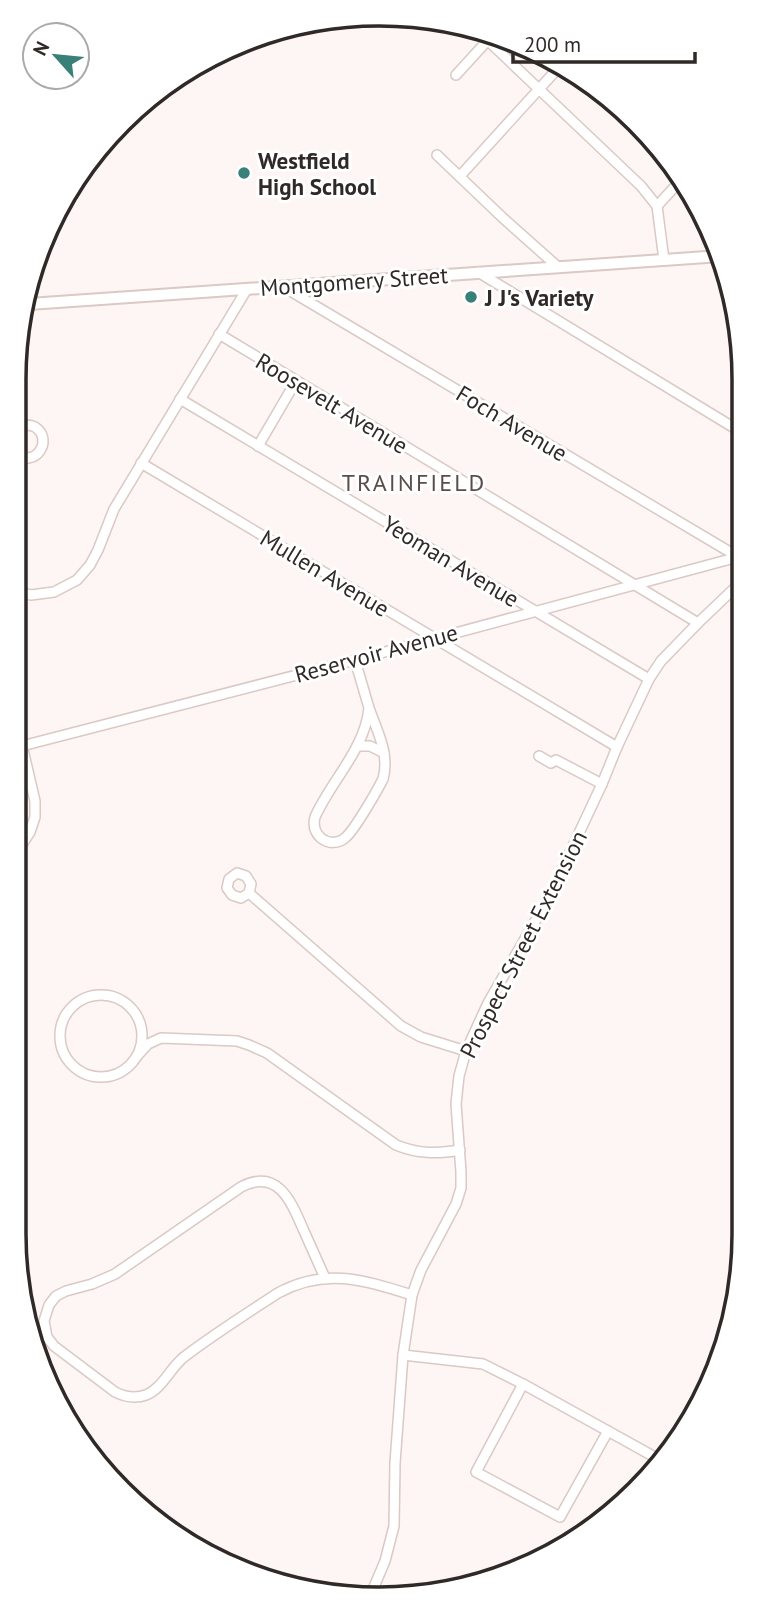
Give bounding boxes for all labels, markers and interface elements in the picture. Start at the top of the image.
north arrow [21,21,91,91]
scale bar [513,21,695,65]
text: 200 m [524,31,581,58]
text: N [27,37,54,59]
place label: Westfield High School [258,146,376,201]
marker: Westfield High School [236,165,252,181]
street label: Montgomery Street [259,260,449,302]
place label: J J's Variety [484,283,595,312]
marker: J J's Variety [463,289,479,305]
street label: Roosevelt Avenue [251,346,413,460]
street label: Foch Avenue [451,379,573,467]
district label: TRAINFIELD [342,467,486,498]
street label: Yeoman Avenue [377,509,525,613]
street label: Mullen Avenue [255,523,395,623]
street label: Reservoir Avenue [291,617,461,689]
street label: Prospect Street Extension [453,825,593,1063]

